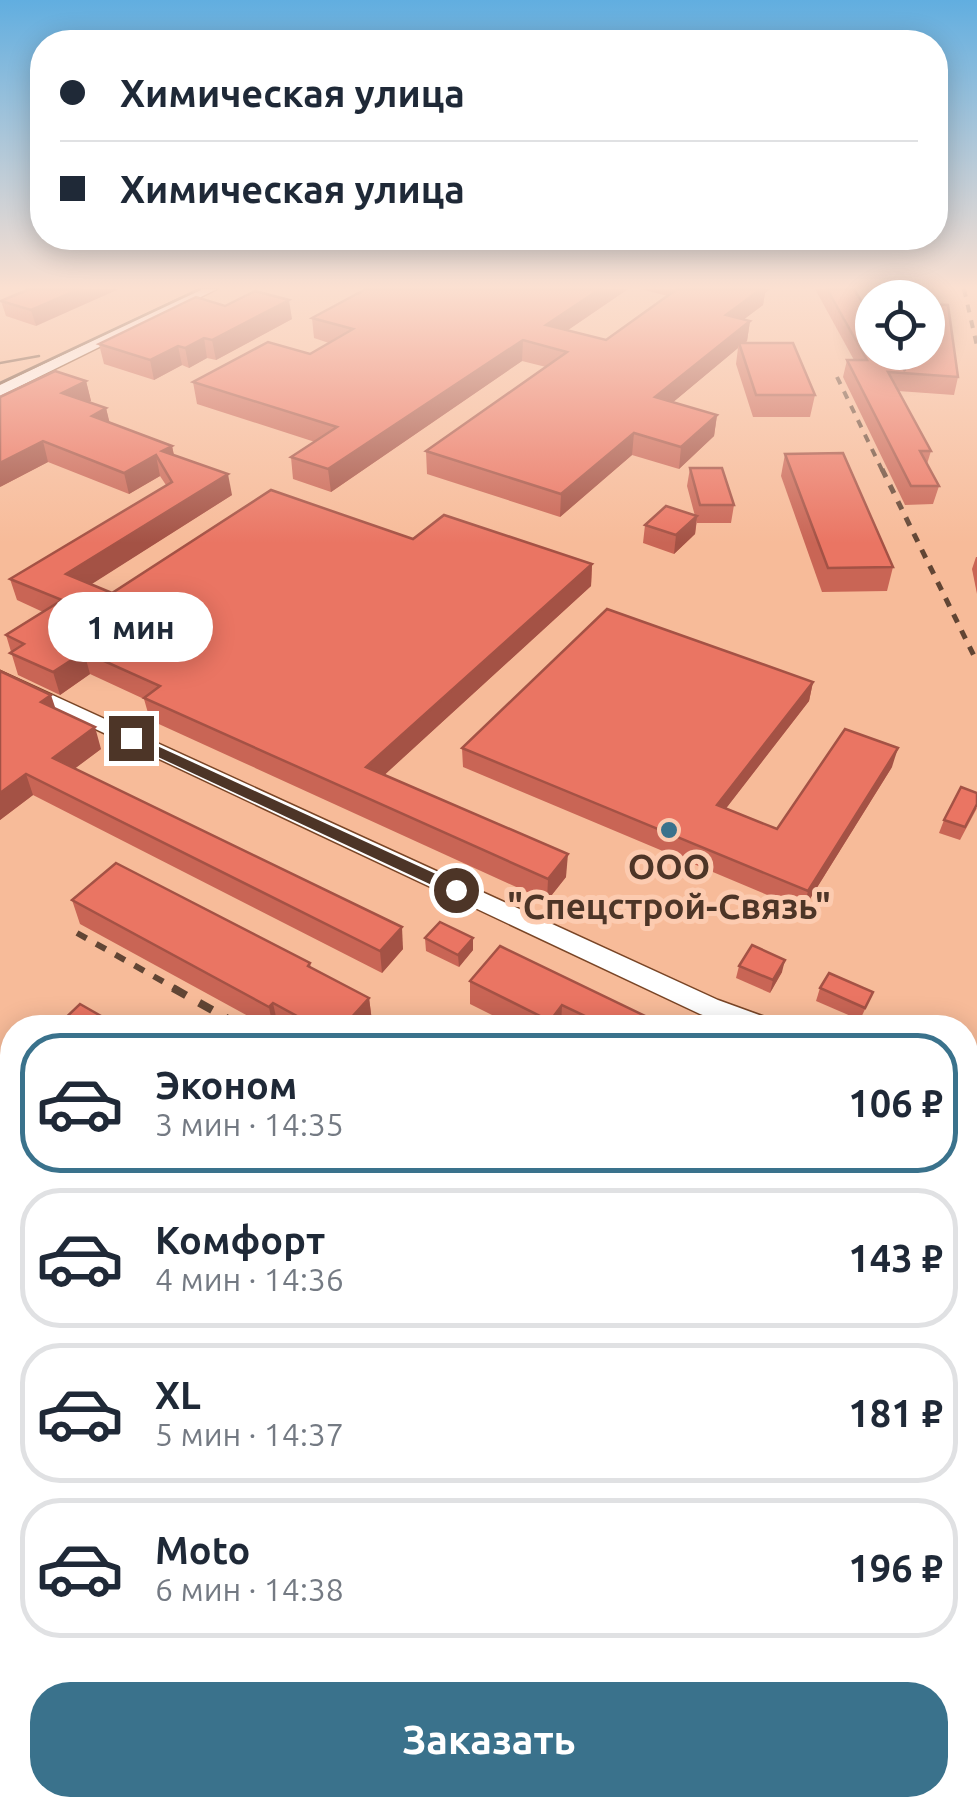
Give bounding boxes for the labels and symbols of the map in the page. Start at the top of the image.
callout: 1 мин [48,593,214,663]
route end [109,716,154,761]
marker: ООО "Спецстрой-Связь" [658,819,680,841]
place label: ООО "Спецстрой-Связь" [507,846,831,926]
route start [434,868,479,913]

